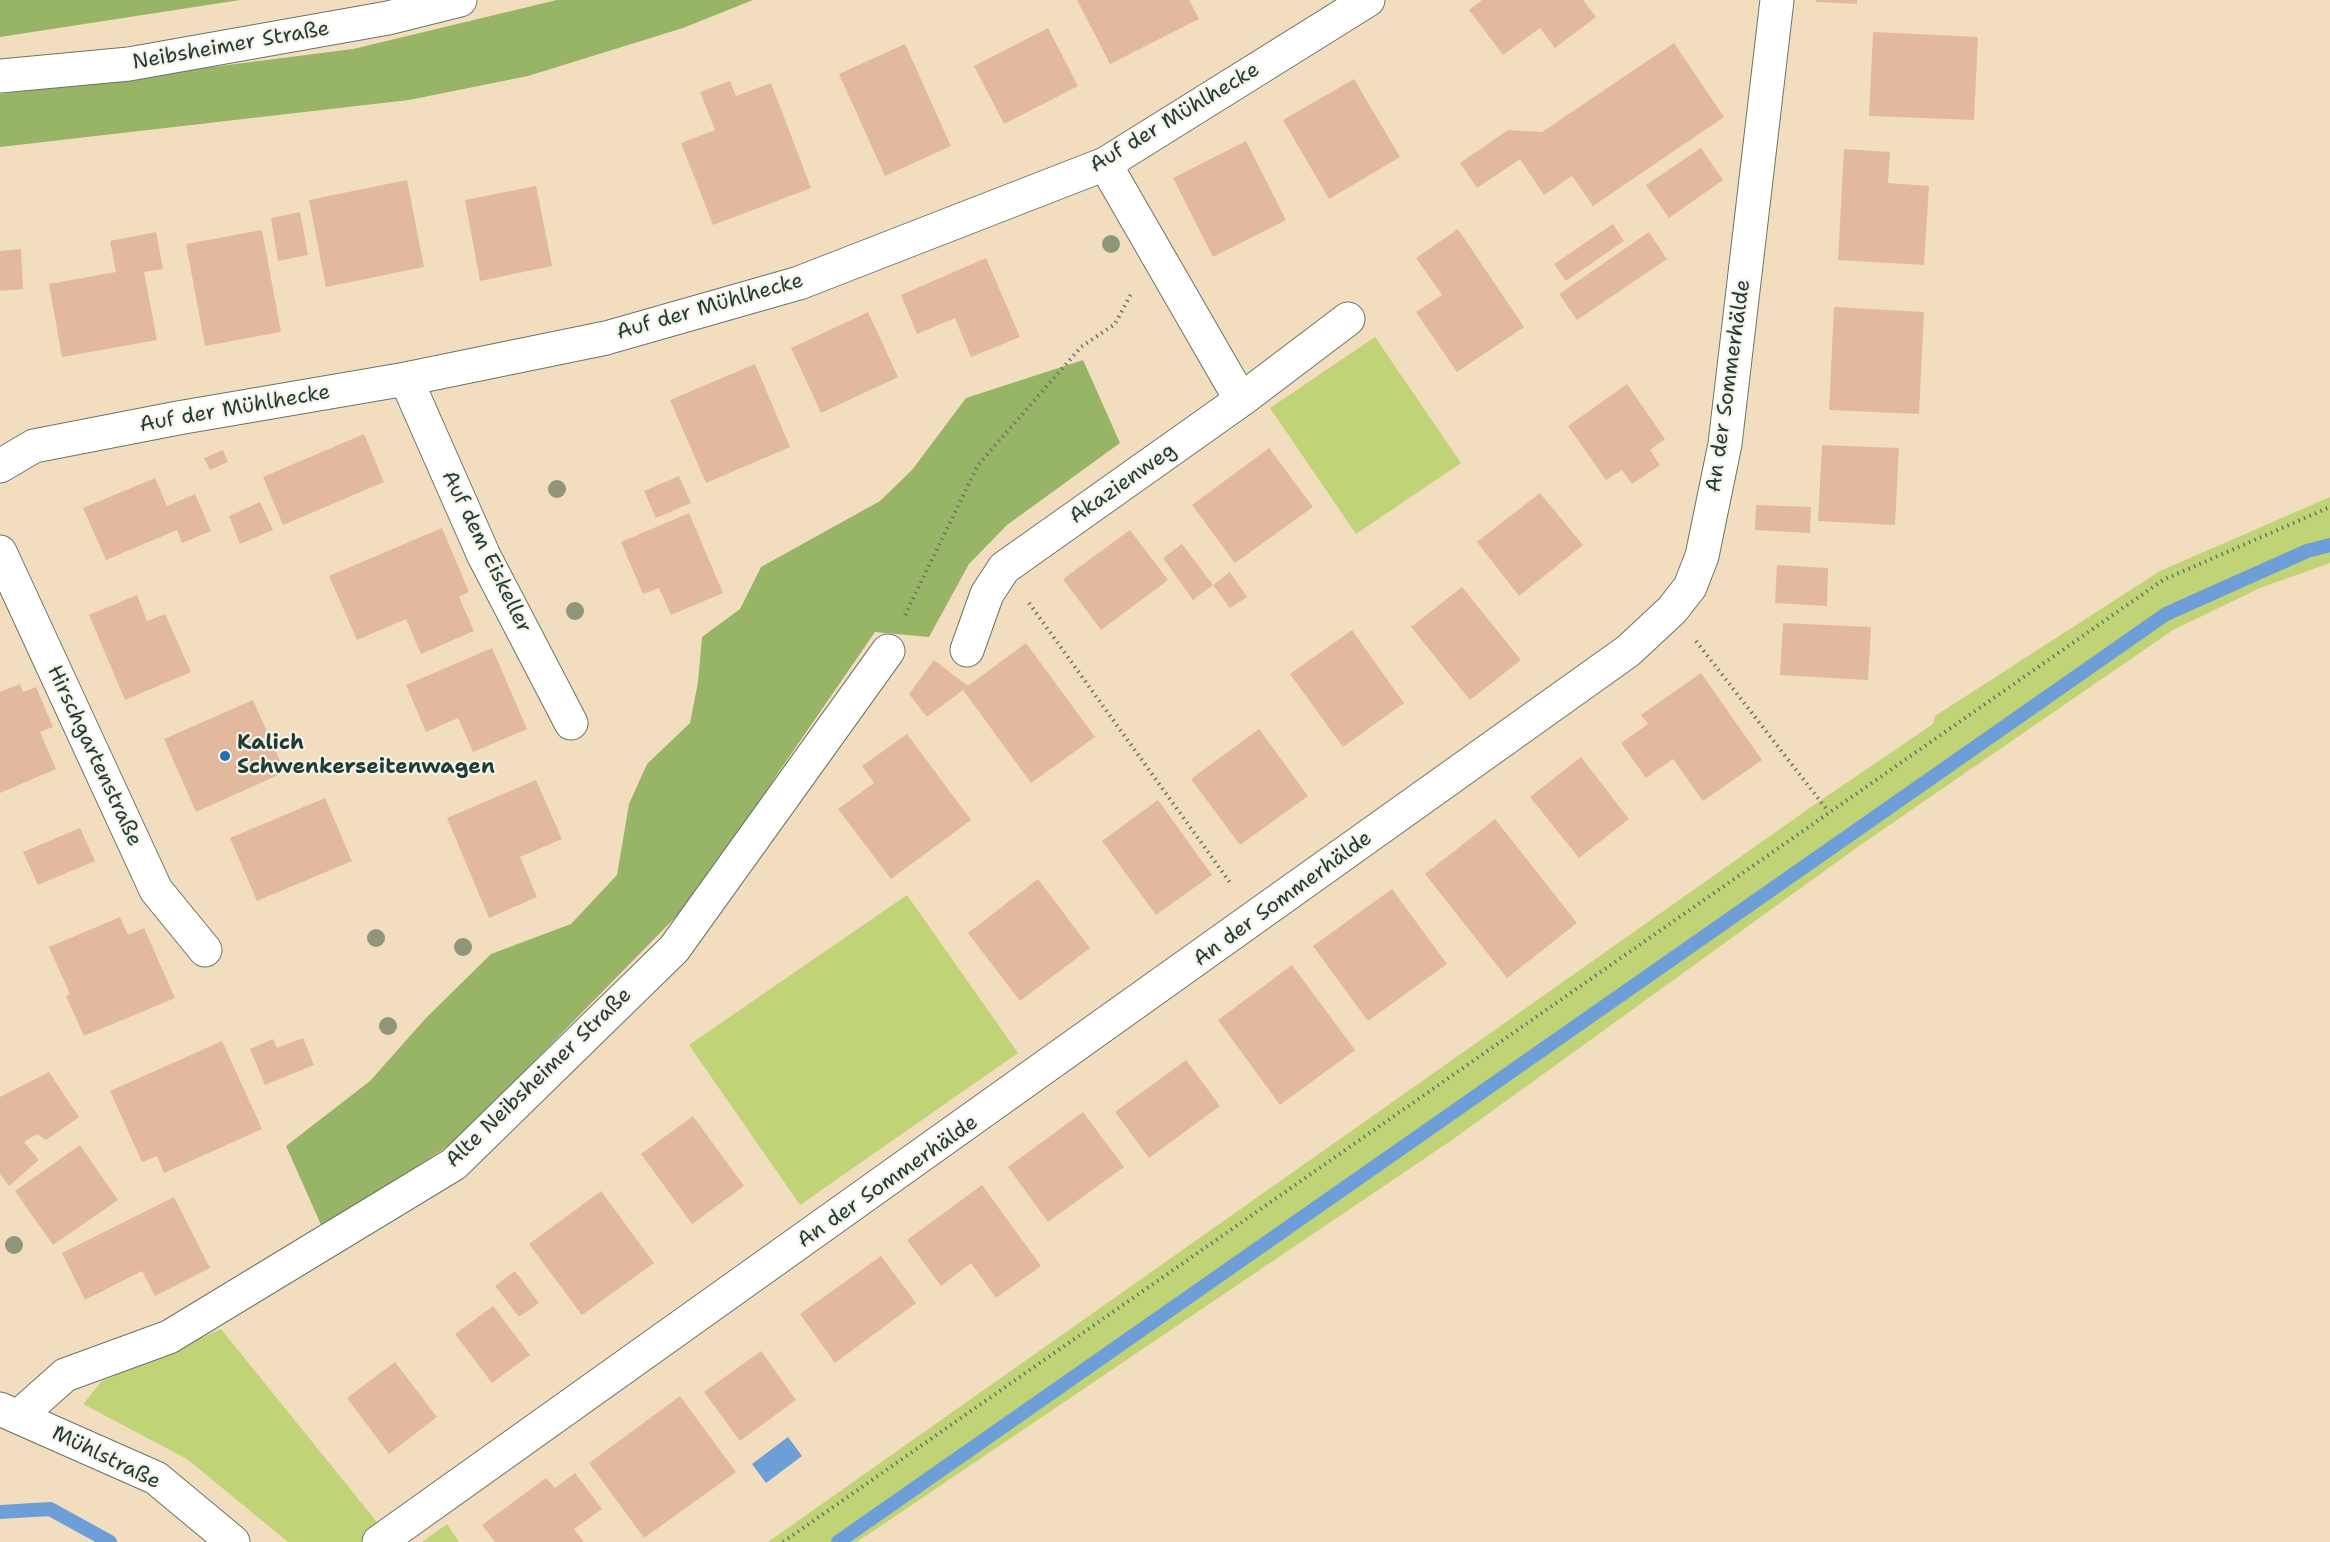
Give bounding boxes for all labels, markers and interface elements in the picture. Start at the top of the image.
street label: Neibsheimer Straße [131,16,331,76]
street label: Auf der Mühlhecke [1086,57,1264,179]
street label: Auf der Mühlhecke [614,268,806,346]
street label: An der Sommerhälde [1702,278,1756,494]
street label: Auf der Mühlhecke [138,380,332,438]
street label: Akazienweg [1065,438,1181,530]
street label: Auf dem Eiskeller [436,467,536,637]
street label: Hirschgartenstraße [41,662,147,850]
place label: Kalich Schwenkerseitenwagen [237,731,495,781]
marker: Kalich Schwenkerseitenwagen [218,749,232,763]
street label: An der Sommerhälde [1189,826,1377,972]
street label: Alte Neibsheimer Straße [441,983,637,1173]
street label: An der Sommerhälde [793,1110,983,1254]
street label: Mühlstraße [48,1421,164,1495]

